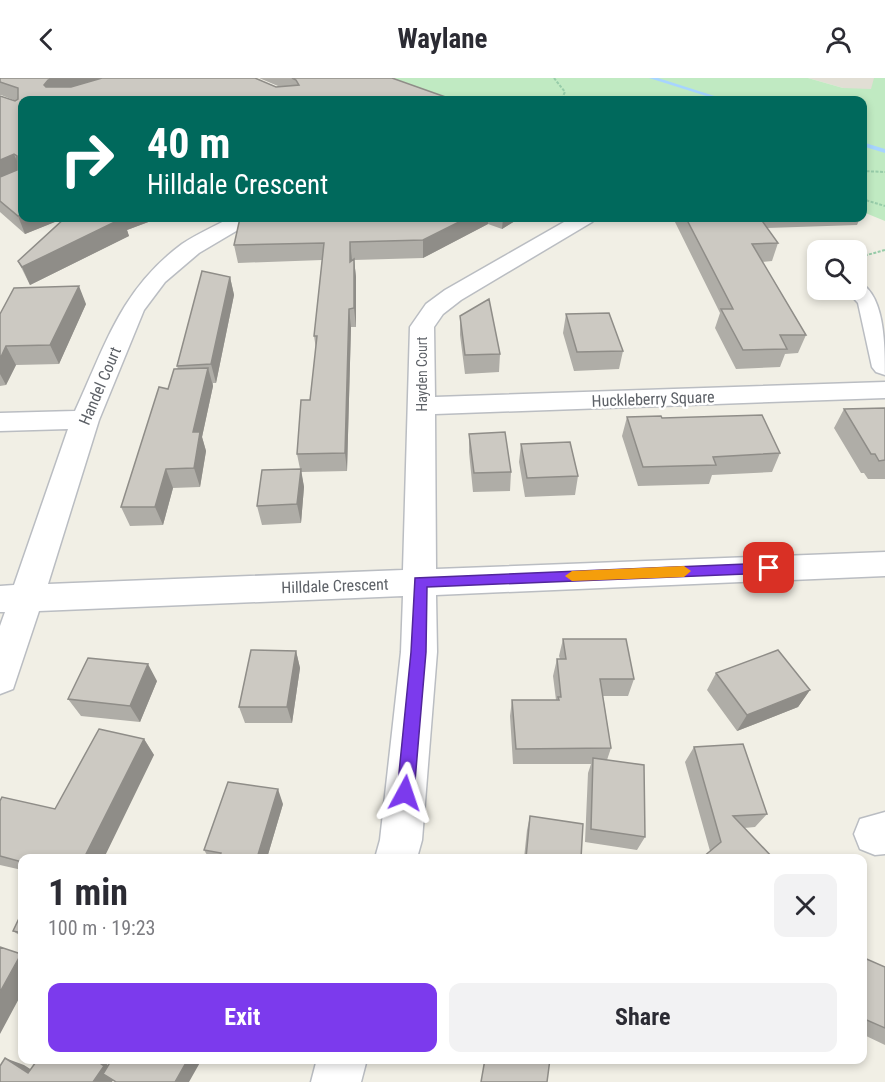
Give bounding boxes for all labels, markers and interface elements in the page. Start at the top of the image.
icon: back [30,23,63,56]
text: Waylane [397,23,488,55]
icon: person [822,23,855,56]
text: 40 m [147,119,230,168]
icon: right [48,120,126,198]
text: Hilldale Crescent [147,169,328,201]
map controls [807,240,867,300]
button: search [807,240,867,300]
street label: Hayden Court [414,336,430,412]
street label: Handel Court [75,344,125,428]
street label: Huckleberry Square [591,387,715,411]
pin [743,542,794,593]
icon: arrive [752,551,785,584]
street label: Hilldale Crescent [281,575,389,597]
position arrow [373,761,437,825]
text: 1 min [48,872,128,914]
button: close [774,874,837,937]
text: 100 m · 19:23 [48,916,155,940]
button: Exit [48,983,437,1052]
button: Share [449,983,837,1052]

